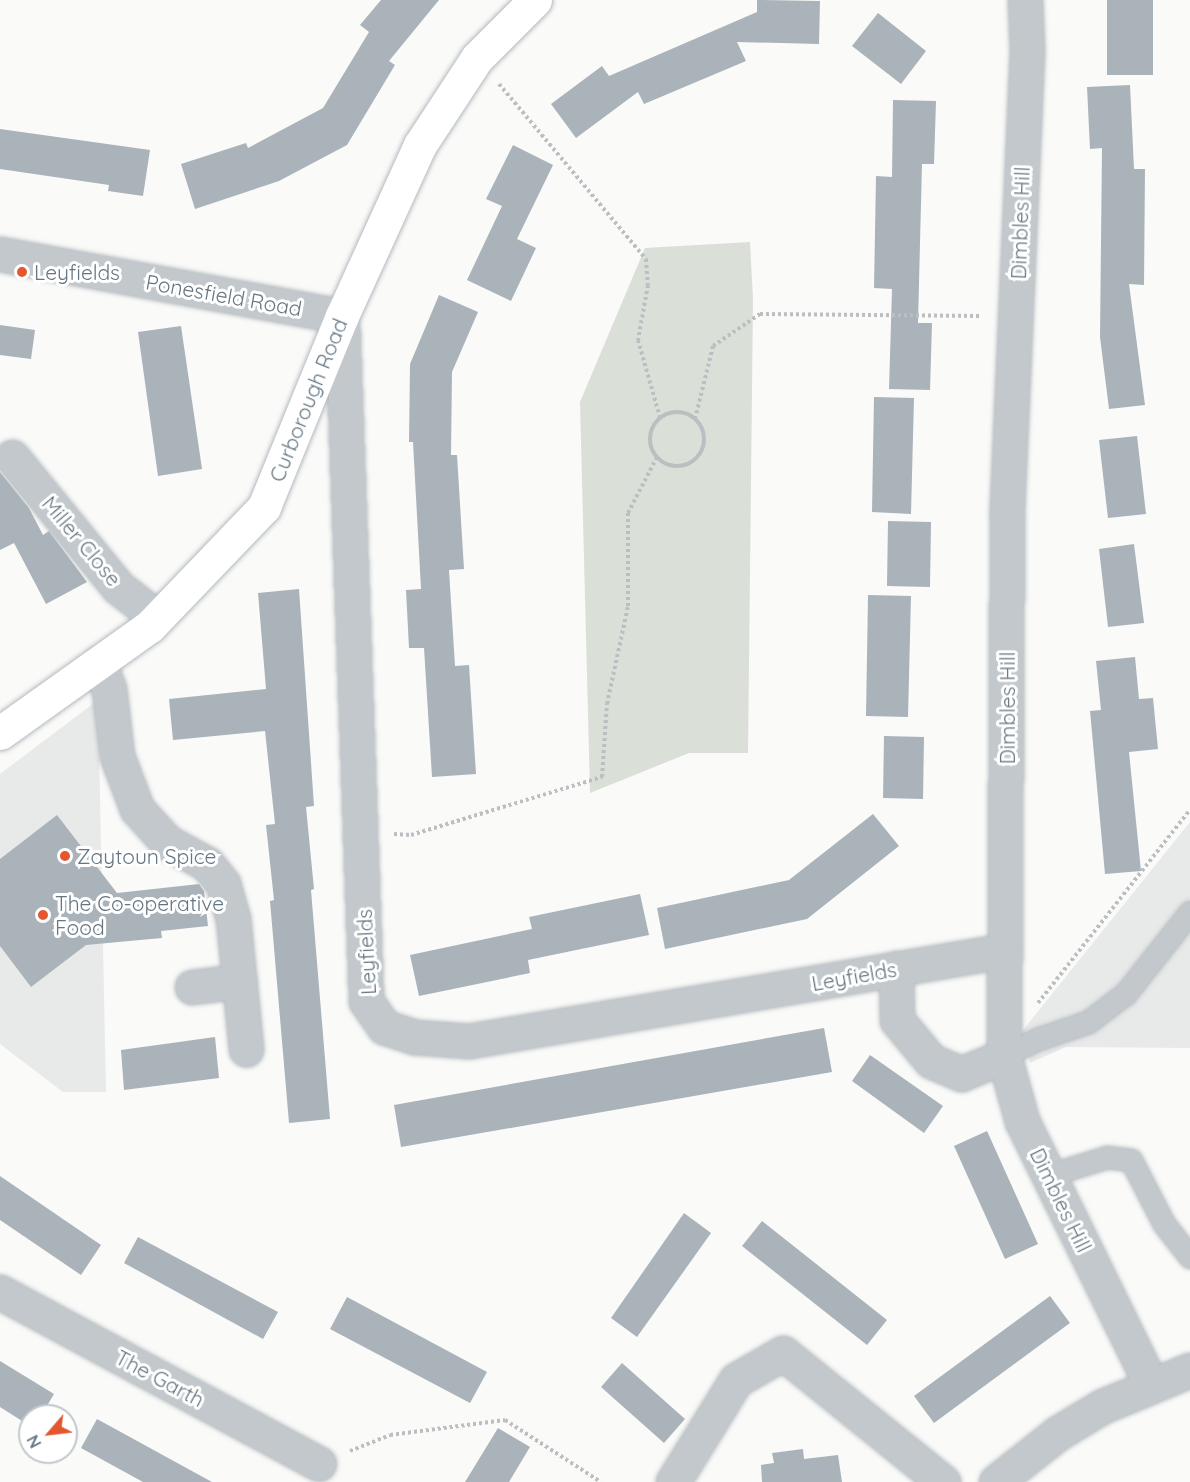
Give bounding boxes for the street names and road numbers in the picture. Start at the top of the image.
street label: Dimbles Hill [1005,166,1035,280]
street label: Ponesfield Road [144,269,304,321]
street label: Curborough Road [264,315,352,485]
street label: Miller Close [37,491,127,591]
street label: Dimbles Hill [994,652,1020,764]
street label: Leyfields [351,908,381,996]
street label: Leyfields [809,956,899,996]
street label: Dimbles Hill [1025,1144,1097,1256]
street label: The Garth [111,1344,209,1412]

